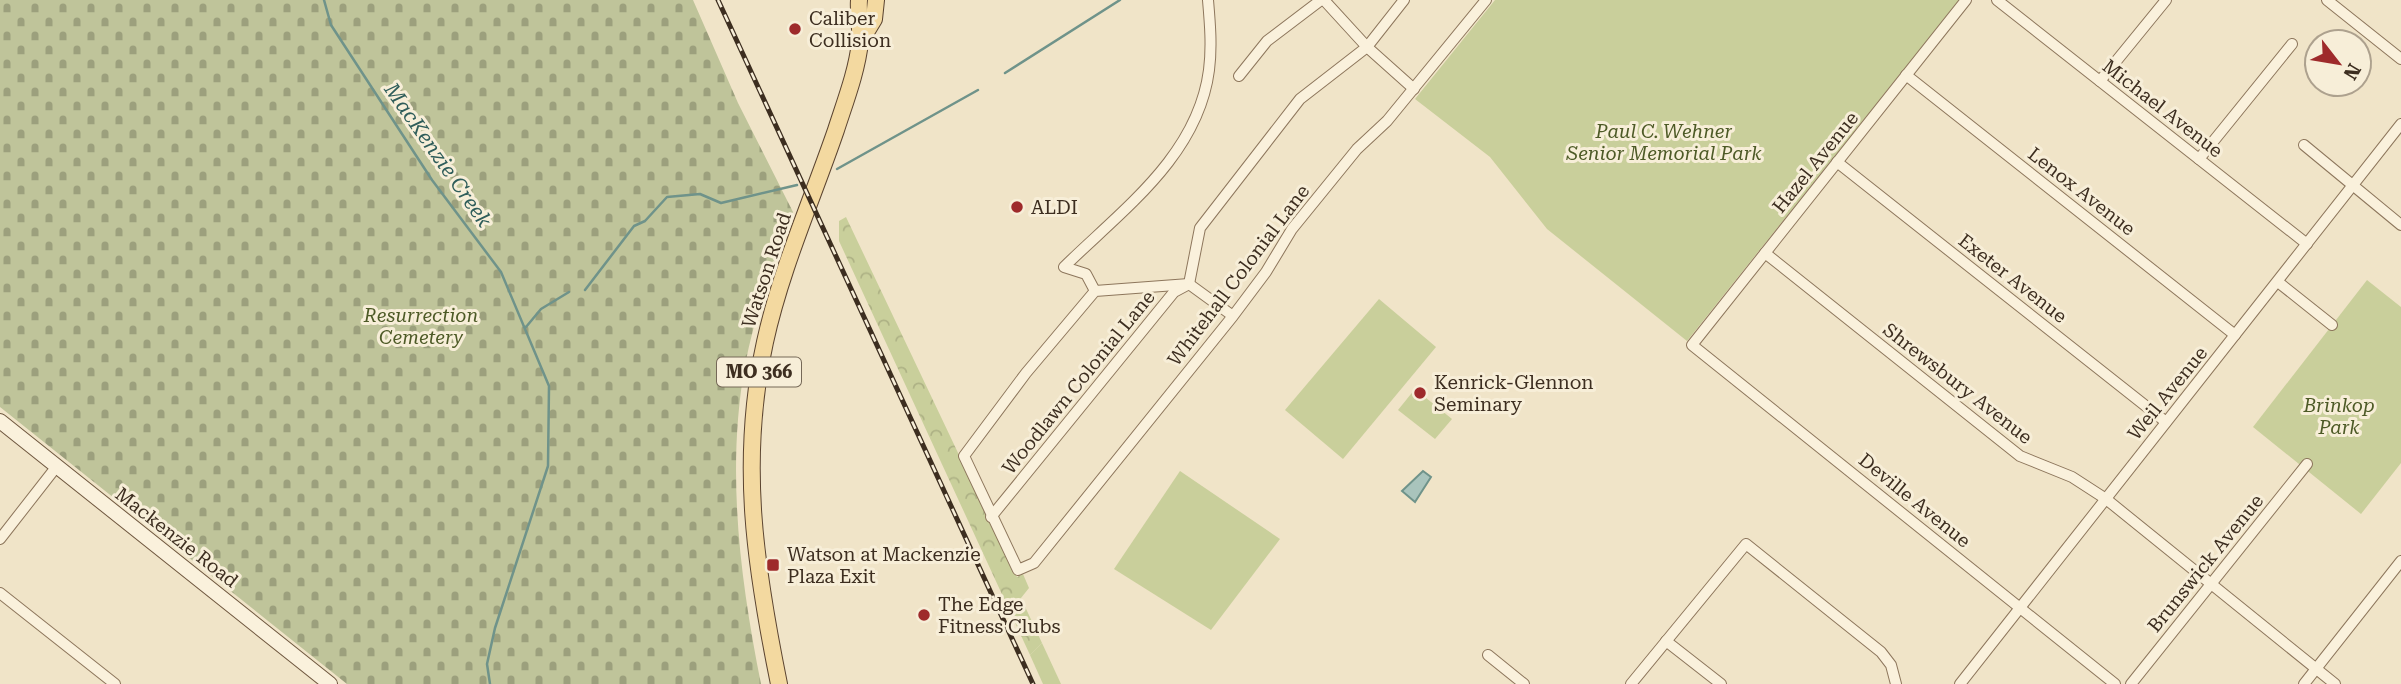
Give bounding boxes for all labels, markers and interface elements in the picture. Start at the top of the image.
place label: Caliber Collision [809,7,891,52]
marker: Caliber Collision [787,21,803,37]
north arrow [2303,28,2373,98]
street label: Michael Avenue [2098,54,2227,162]
text: N [2338,59,2366,84]
water label: MacKenzie Creek [379,78,497,232]
street label: Hazel Avenue [1767,107,1863,218]
park label: Paul C. Wehner Senior Memorial Park [1565,120,1762,165]
street label: Lenox Avenue [2023,142,2140,240]
street label: Whitehall Colonial Lane [1163,180,1314,371]
place label: ALDI [1031,196,1078,219]
marker: ALDI [1009,199,1025,215]
street label: Watson Road [737,210,796,331]
street label: Exeter Avenue [1954,229,2072,328]
street label: Woodlawn Colonial Lane [997,286,1160,479]
park label: Resurrection Cemetery [363,304,478,349]
street label: Shrewsbury Avenue [1878,318,2037,449]
street label: Weil Avenue [2123,342,2212,445]
road number: MO 366 [717,358,801,386]
place label: Kenrick-Glennon Seminary [1434,371,1594,416]
marker: Kenrick-Glennon Seminary [1412,385,1428,401]
park label: Brinkop Park [2302,394,2375,439]
street label: Deville Avenue [1854,448,1975,552]
street label: Mackenzie Road [111,482,243,593]
street label: Brunswick Avenue [2143,490,2268,637]
place label: Watson at Mackenzie Plaza Exit [787,543,981,588]
marker: Watson at Mackenzie Plaza Exit [765,557,781,573]
place label: The Edge Fitness Clubs [938,593,1061,638]
marker: The Edge Fitness Clubs [916,607,932,623]

